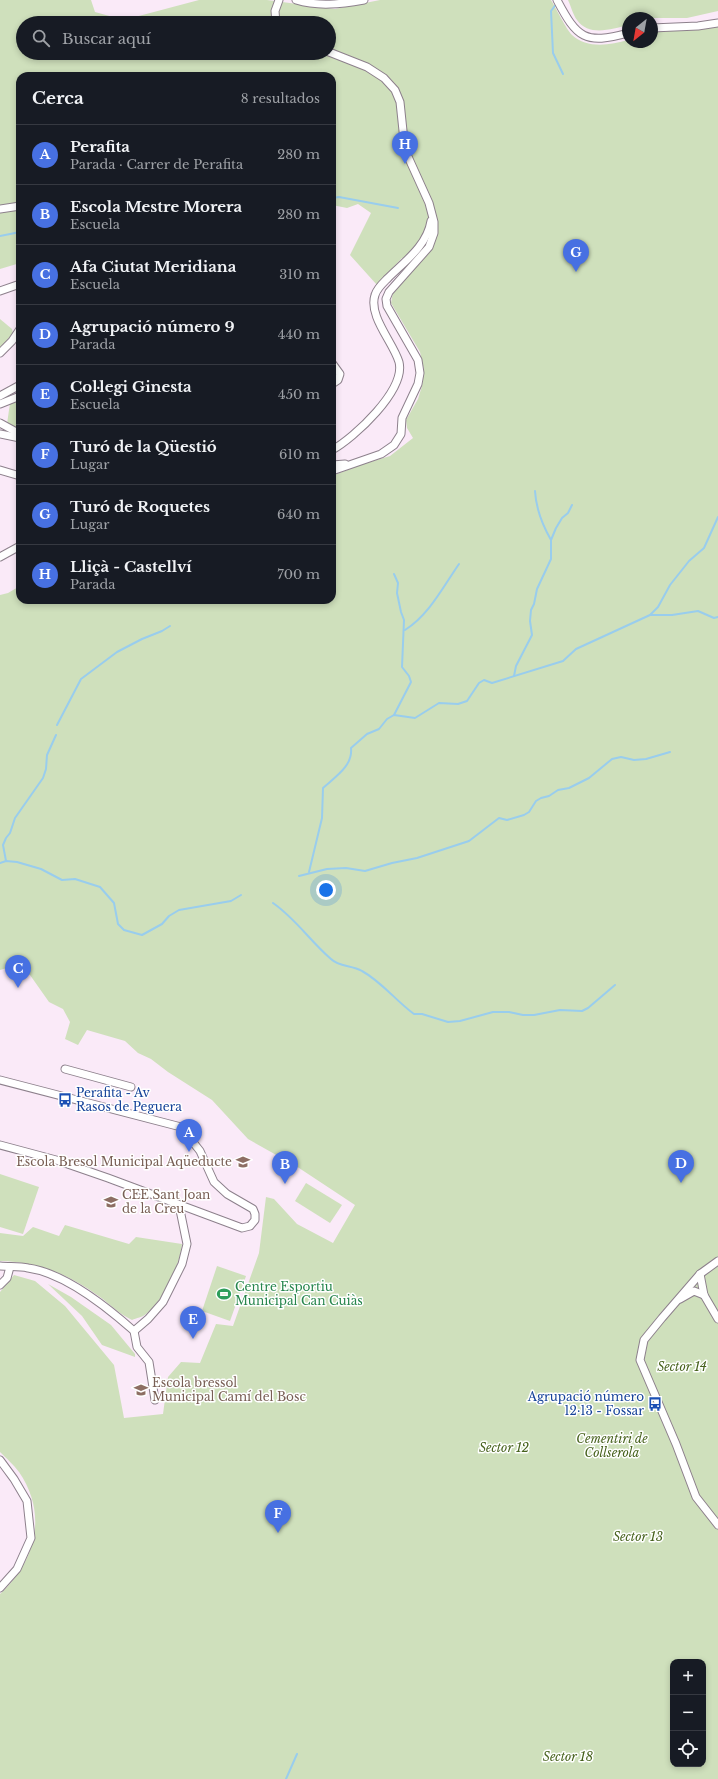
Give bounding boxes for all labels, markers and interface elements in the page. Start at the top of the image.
north arrow [622,12,658,48]
search box [16,16,336,60]
icon: search [30,27,52,49]
text: Buscar aquí [62,29,151,48]
text: Cerca [32,88,84,109]
text: 8 resultados [241,90,320,107]
pin: H [392,131,418,164]
text: Perafita [70,137,130,156]
text: A [40,146,50,163]
text: 280 m [277,146,320,163]
text: Parada · Carrer de Perafita [70,156,243,173]
text: Escola Mestre Morera [70,197,242,216]
text: B [40,206,50,223]
text: 280 m [277,206,320,223]
text: Escuela [70,216,120,233]
pin: G [563,239,589,272]
text: Afa Ciutat Meridiana [70,257,236,276]
text: C [40,266,50,283]
text: 310 m [279,266,320,283]
text: Escuela [70,276,120,293]
text: Agrupació número 9 [70,317,235,336]
text: D [39,326,51,343]
text: 440 m [278,326,320,343]
text: Parada [70,336,115,353]
text: Col·legi Ginesta [70,377,192,396]
text: E [40,386,50,403]
text: 450 m [278,386,320,403]
text: Escuela [70,396,120,413]
text: Turó de la Qüestió [70,437,217,456]
text: F [41,446,49,463]
text: 610 m [279,446,320,463]
text: Lugar [70,456,109,473]
text: Turó de Roquetes [70,497,210,516]
text: G [39,506,51,523]
text: 640 m [277,506,320,523]
text: Lugar [70,516,109,533]
text: Lliçà - Castellví [70,557,192,576]
text: H [39,566,51,583]
text: 700 m [277,566,320,583]
text: Parada [70,576,115,593]
your location [316,880,336,900]
pin: C [5,955,31,988]
place label: Perafita - Av Rasos de Peguera [76,1085,182,1114]
bus stop icon: Perafita - Av Rasos de Peguera [57,1092,73,1108]
pin: A [176,1119,202,1152]
pin: D [668,1150,694,1183]
pin: B [272,1151,298,1184]
place label: Escola Bresol Municipal Aqüeducte [16,1154,232,1169]
school or university icon: Escola Bresol Municipal Aqüeducte [235,1154,251,1170]
place label: CEE Sant Joan de la Creu [122,1187,210,1216]
school or university icon: CEE Sant Joan de la Creu [103,1194,119,1210]
place label: Centre Esportiu Municipal Can Cuiàs [235,1279,363,1308]
sports icon: Centre Esportiu Municipal Can Cuiàs [216,1286,232,1302]
pin: E [180,1306,206,1339]
park label: Sector 14 [657,1359,707,1374]
place label: Escola bressol Municipal Camí del Bosc [152,1375,306,1404]
school or university icon: Escola bressol Municipal Camí del Bosc [133,1382,149,1398]
place label: Agrupació número 12·13 - Fossar [527,1389,644,1418]
bus stop icon: Agrupació número 12·13 - Fossar [647,1396,663,1412]
park label: Cementiri de Collserola [576,1431,648,1460]
park label: Sector 12 [479,1440,530,1455]
pin: F [265,1500,291,1533]
park label: Sector 13 [613,1529,663,1544]
map controls [670,1659,706,1767]
button: + [670,1659,706,1695]
button: − [670,1695,706,1731]
button: locate [670,1731,706,1767]
park label: Sector 18 [543,1749,594,1764]

